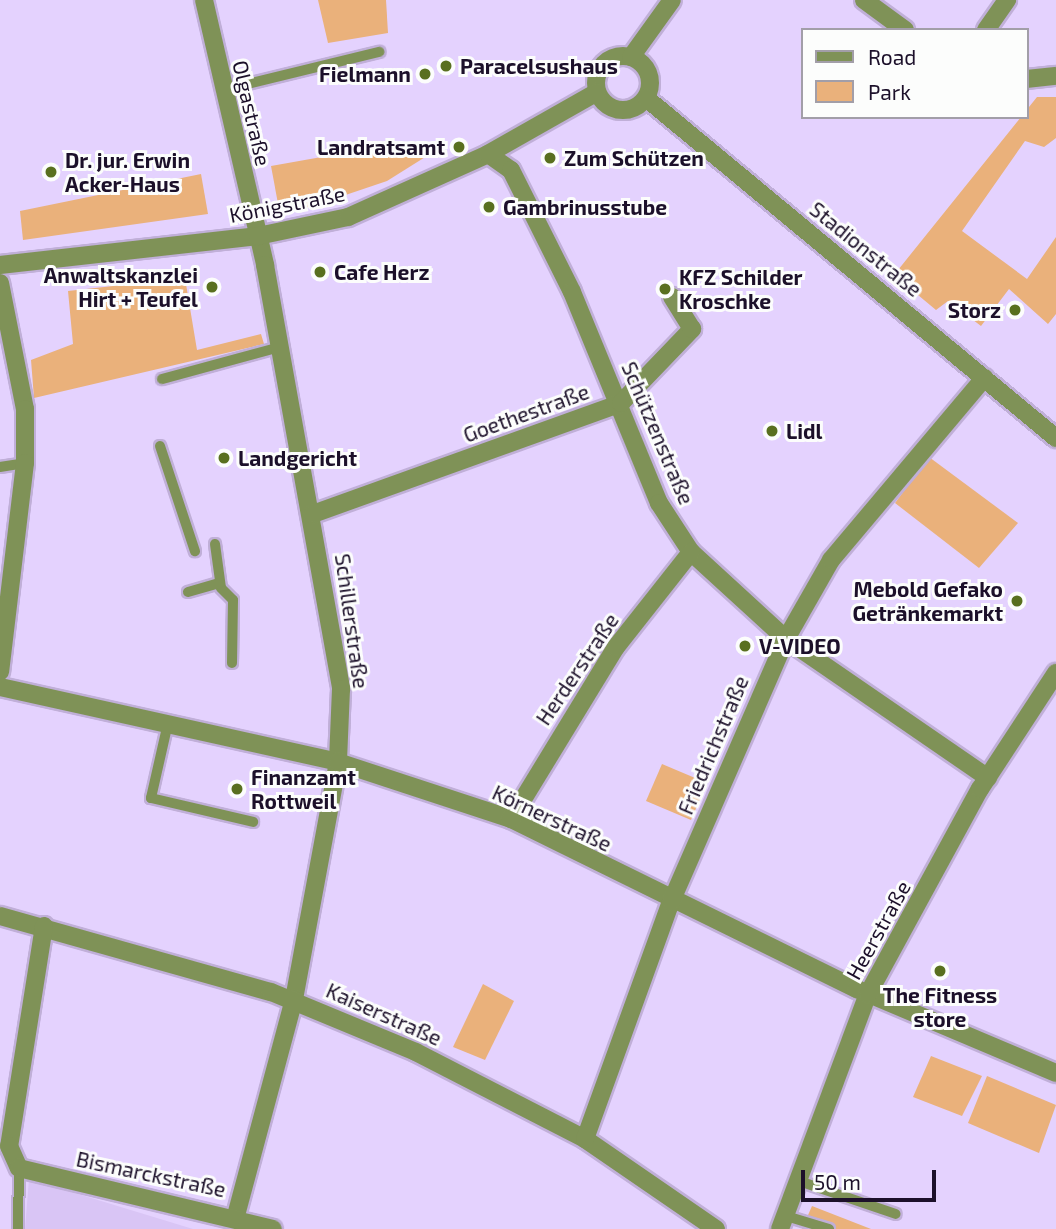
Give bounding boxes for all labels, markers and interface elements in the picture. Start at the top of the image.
legend [800,28,1028,119]
text: Road [868,44,916,69]
place label: Paracelsushaus [460,53,618,79]
street label: Olgastraße [228,58,276,168]
marker: Paracelsushaus [438,58,454,74]
place label: Fielmann [319,61,411,87]
marker: Fielmann [417,66,433,82]
text: Park [868,79,911,104]
place label: Landratsamt [317,134,445,160]
marker: Landratsamt [451,139,467,155]
place label: Zum Schützen [564,145,704,171]
place label: Dr. jur. Erwin Acker-Haus [65,147,190,197]
marker: Zum Schützen [542,150,558,166]
marker: Dr. jur. Erwin Acker-Haus [43,164,59,180]
street label: Königstraße [227,180,347,228]
place label: Gambrinusstube [503,194,667,220]
street label: Stadionstraße [805,196,927,302]
marker: Gambrinusstube [481,199,497,215]
place label: Cafe Herz [334,259,429,285]
place label: Anwaltskanzlei Hirt + Teufel [44,262,198,312]
marker: Cafe Herz [312,264,328,280]
place label: KFZ Schilder Kroschke [679,264,803,314]
marker: Anwaltskanzlei Hirt + Teufel [204,279,220,295]
marker: KFZ Schilder Kroschke [657,281,673,297]
place label: Storz [948,297,1001,323]
marker: Storz [1007,302,1023,318]
street label: Schützenstraße [617,358,699,508]
street label: Goethestraße [460,379,592,447]
place label: Lidl [786,418,822,444]
marker: Lidl [764,423,780,439]
place label: Landgericht [238,445,357,471]
marker: Landgericht [216,450,232,466]
street label: Schillerstraße [330,552,374,690]
place label: Mebold Gefako Getränkemarkt [852,576,1003,626]
marker: Mebold Gefako Getränkemarkt [1009,593,1025,609]
street label: Herderstraße [530,608,624,730]
place label: V-VIDEO [759,633,841,659]
marker: V-VIDEO [737,638,753,654]
street label: Friedrichstraße [672,672,754,818]
place label: Finanzamt Rottweil [251,764,356,814]
street label: Körnerstraße [488,779,616,857]
marker: Finanzamt Rottweil [229,781,245,797]
street label: Heerstraße [841,876,915,984]
marker: The Fitness store [932,963,948,979]
street label: Kaiserstraße [322,977,446,1051]
place label: The Fitness store [883,982,997,1032]
street label: Bismarckstraße [74,1146,228,1202]
scale bar [804,1156,939,1200]
text: 50 m [814,1169,861,1194]

